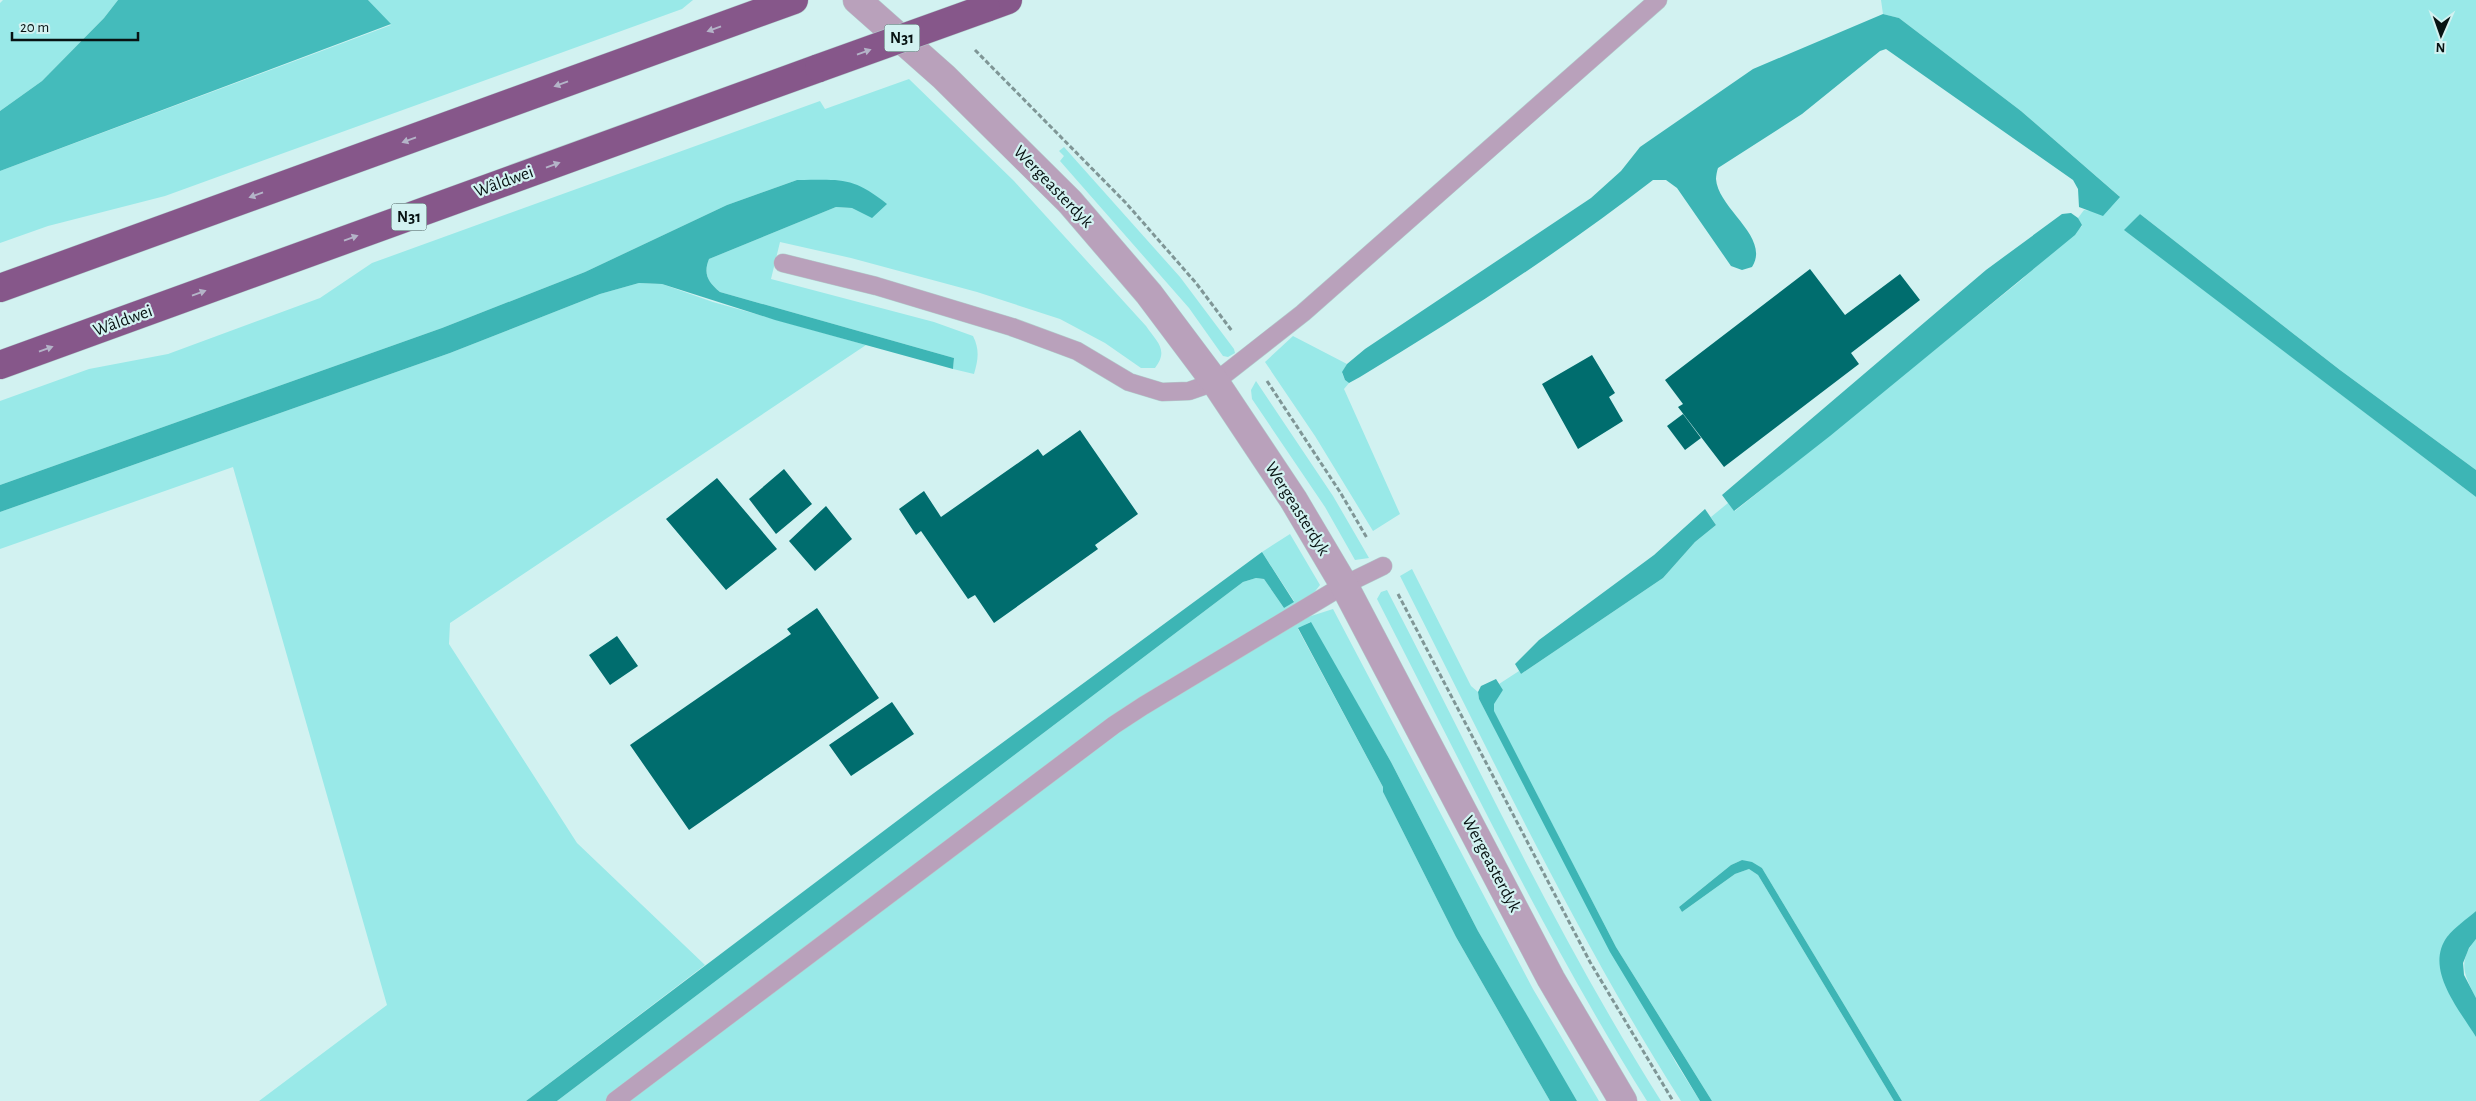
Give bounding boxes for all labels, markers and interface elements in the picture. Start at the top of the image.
scale bar [12,10,139,42]
north arrow [2416,10,2466,60]
text: 20 m [20,20,49,35]
road number: N31 [884,24,920,52]
one-way arrow [706,25,721,33]
text: N [2435,40,2446,54]
one-way arrow [857,48,872,55]
one-way arrow [554,81,569,88]
one-way arrow [401,136,416,144]
street label: Wergeasterdyk [1010,143,1097,232]
one-way arrow [546,161,561,168]
street label: Wâldwei [472,163,536,201]
one-way arrow [248,191,263,199]
road number: N31 [392,203,426,230]
one-way arrow [344,234,359,241]
one-way arrow [191,289,206,296]
street label: Wâldwei [91,302,155,340]
one-way arrow [39,345,54,353]
street label: Wergeasterdyk [1261,459,1333,559]
street label: Wergeasterdyk [1458,813,1524,916]

